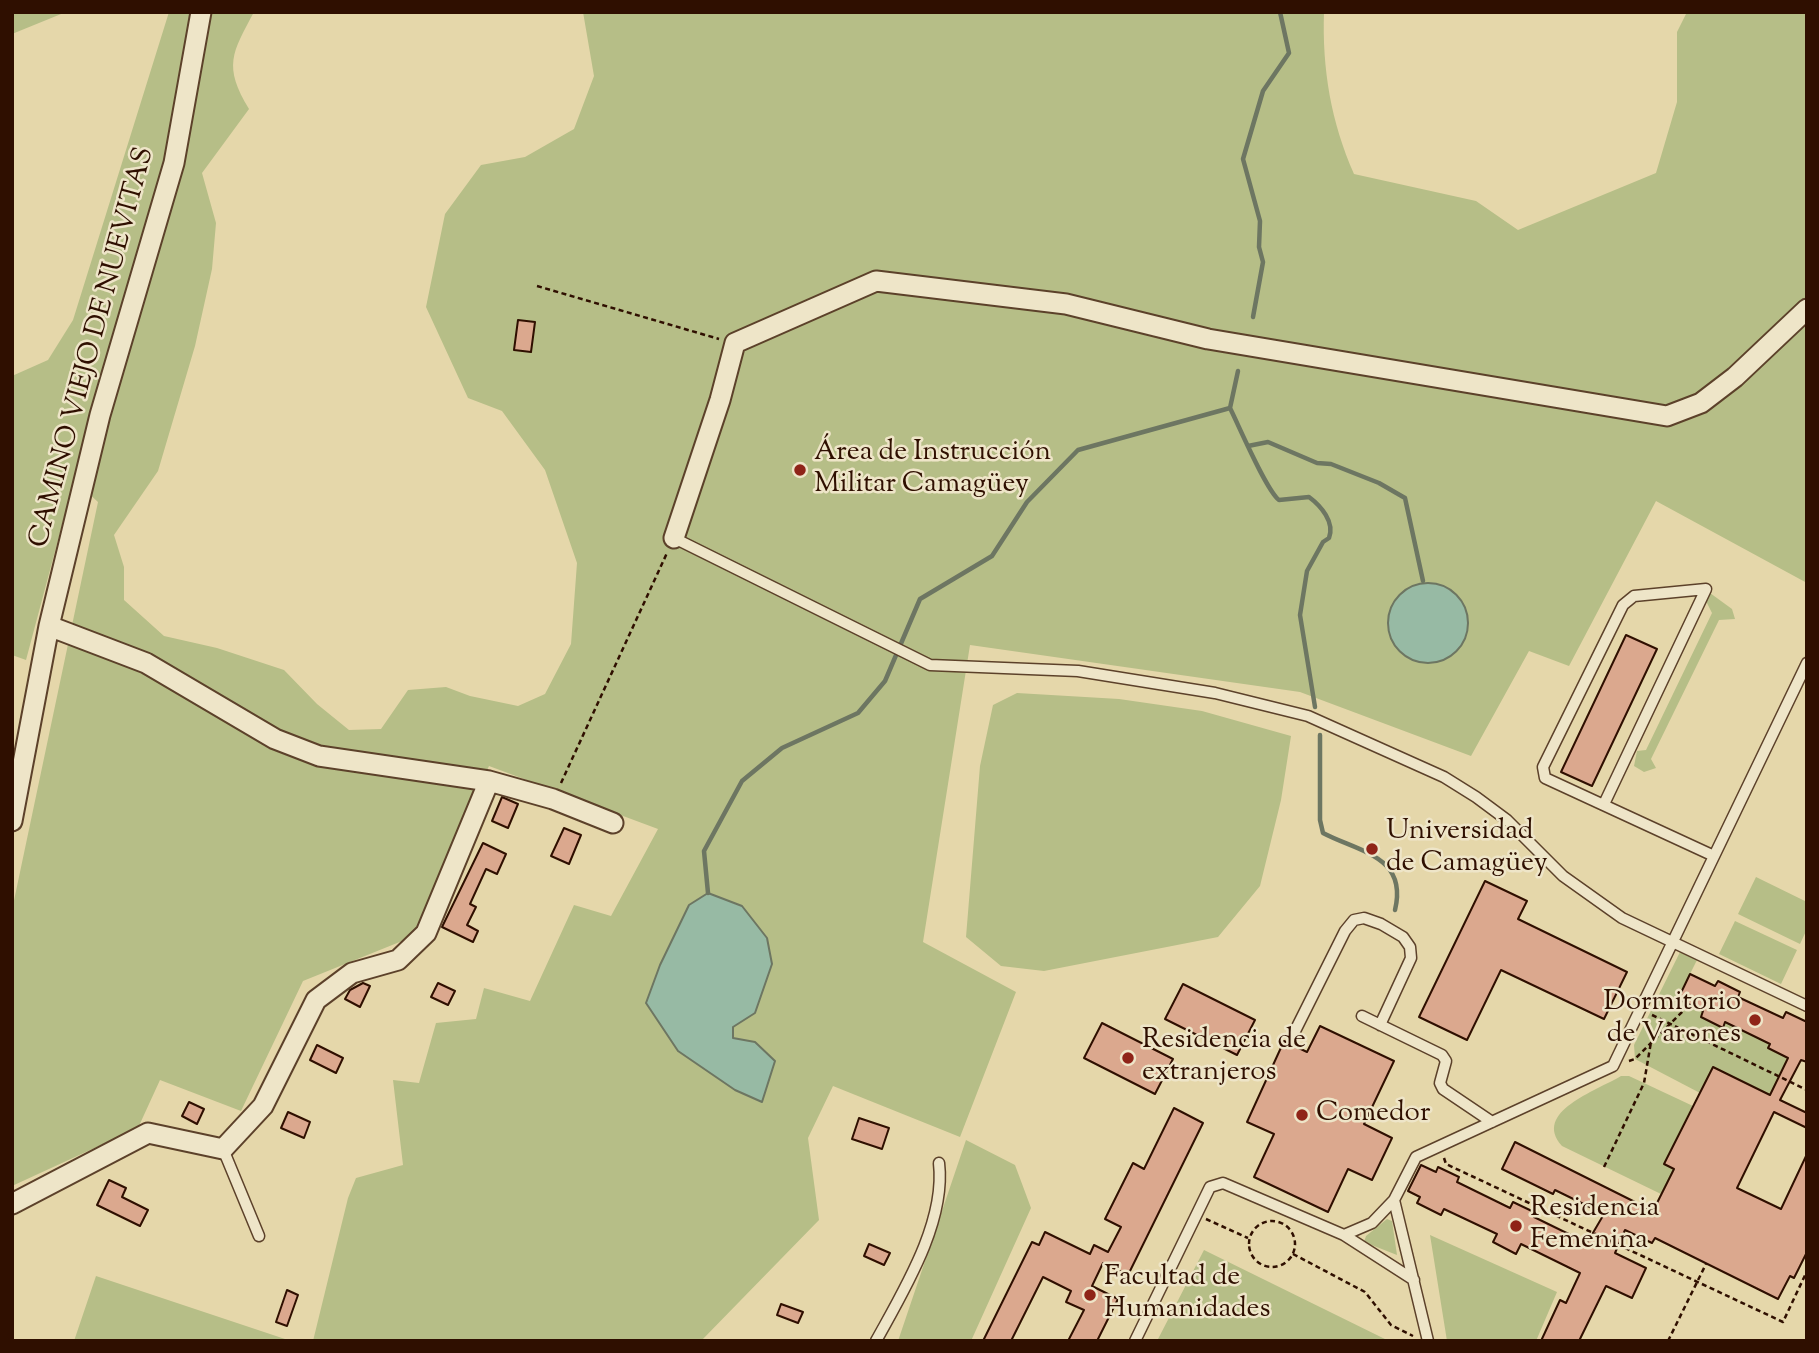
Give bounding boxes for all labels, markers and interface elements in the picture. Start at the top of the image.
street label: CAMINO VIEJO DE NUEVITAS [24,144,164,552]
place label: Área de Instrucción Militar Camagüey [814,437,1051,503]
marker: Área de Instrucción Militar Camagüey [792,462,808,478]
place label: Universidad de Camagüey [1386,816,1548,882]
marker: Universidad de Camagüey [1364,841,1380,857]
place label: Dormitorio de Varones [1604,987,1741,1053]
marker: Dormitorio de Varones [1747,1012,1763,1028]
place label: Residencia de extranjeros [1142,1025,1306,1091]
marker: Residencia de extranjeros [1120,1050,1136,1066]
place label: Comedor [1316,1098,1430,1132]
marker: Comedor [1294,1107,1310,1123]
place label: Residencia Femenina [1530,1193,1660,1259]
marker: Residencia Femenina [1508,1218,1524,1234]
place label: Facultad de Humanidades [1104,1262,1271,1328]
marker: Facultad de Humanidades [1082,1287,1098,1303]

